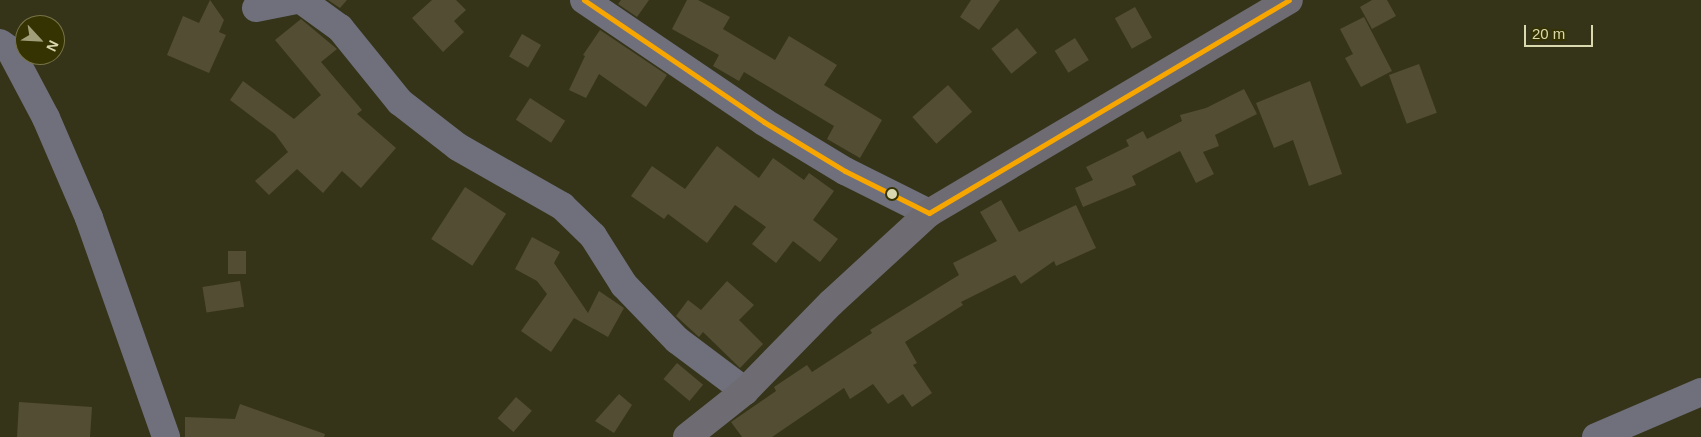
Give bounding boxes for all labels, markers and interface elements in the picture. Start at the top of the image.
north arrow [15,15,65,65]
scale bar [1526,15,1595,47]
text: 20 m [1532,25,1565,42]
text: N [43,38,62,54]
unlabelled marker [887,189,897,199]

